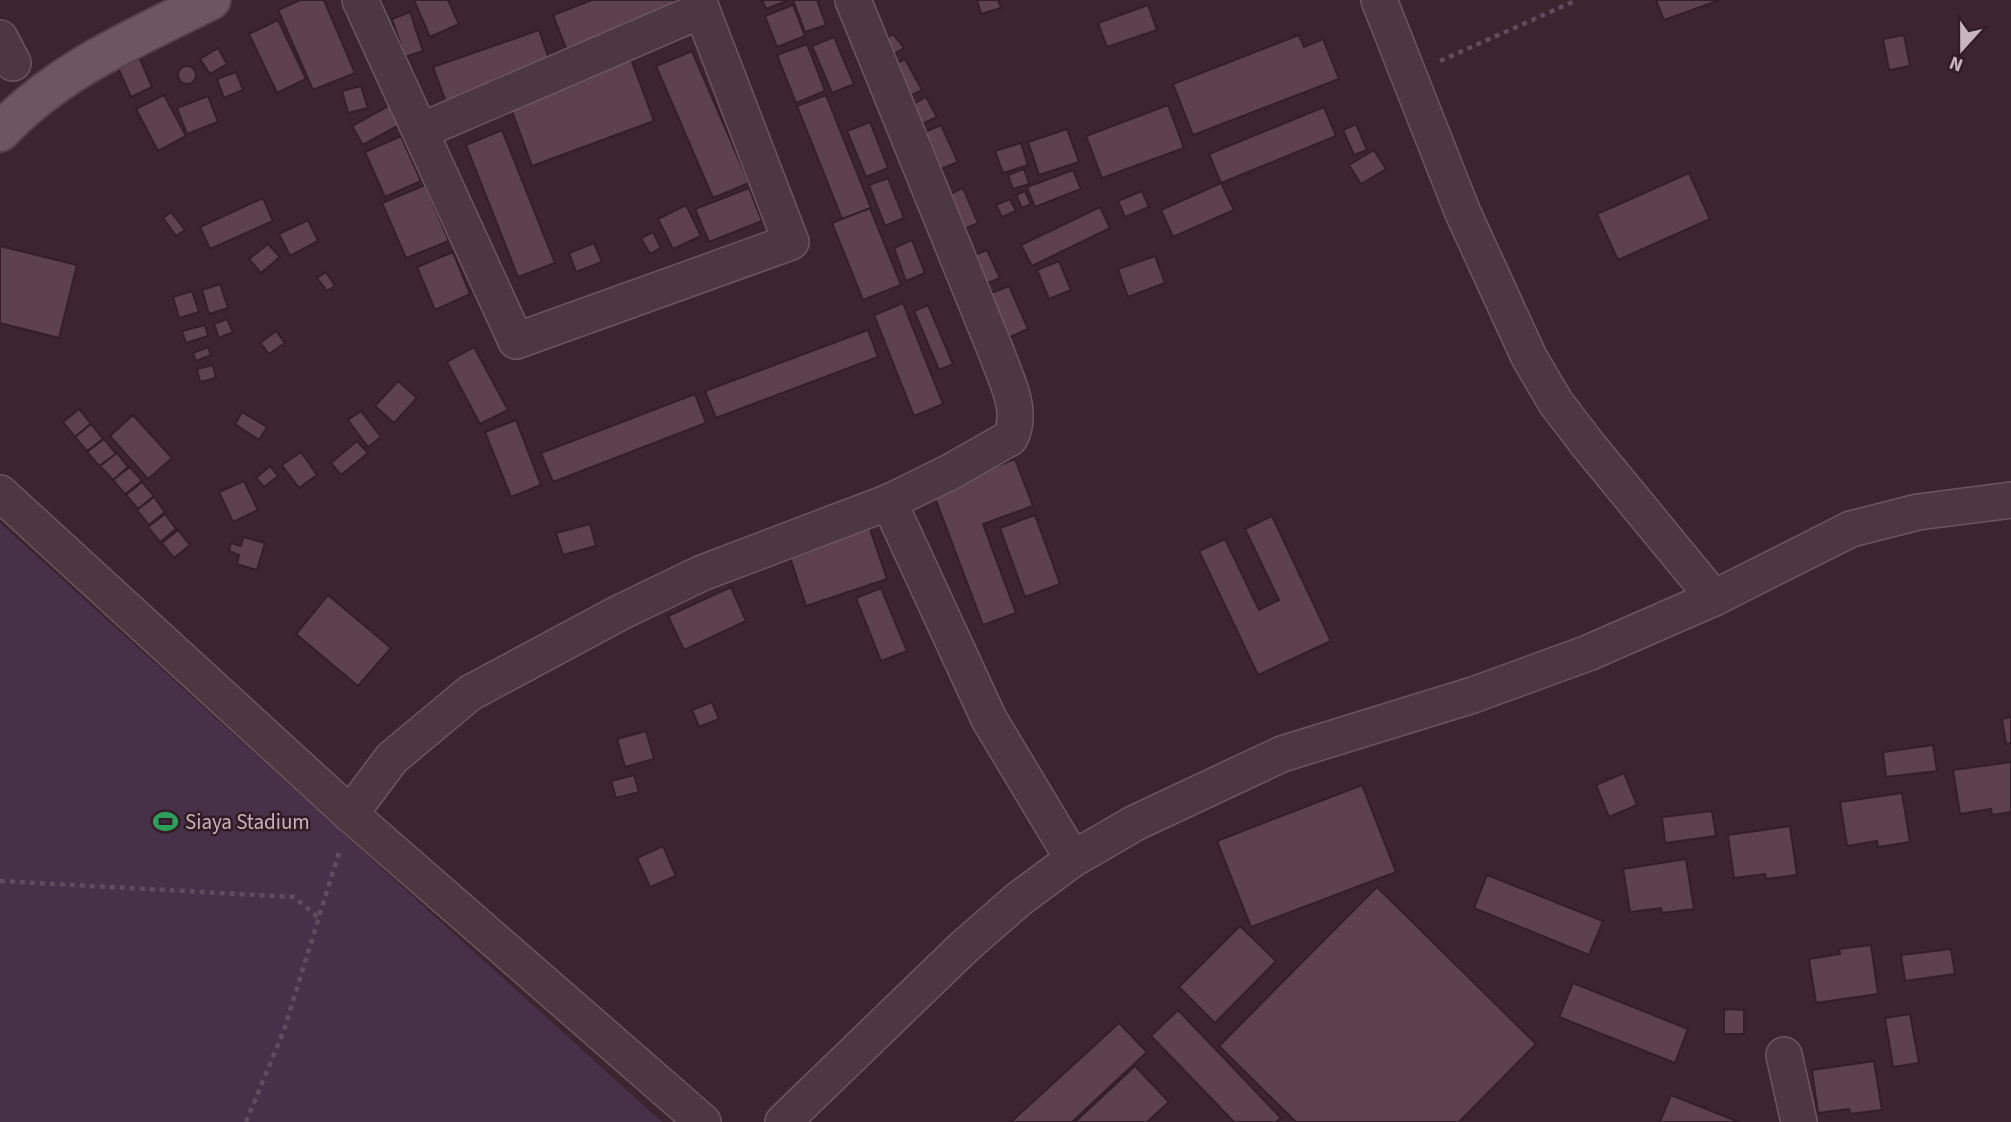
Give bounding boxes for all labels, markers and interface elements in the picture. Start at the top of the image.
north arrow [1927,14,1997,84]
text: N [1946,49,1967,78]
place label: Siaya Stadium [185,807,310,837]
sports icon: Siaya Stadium [151,808,179,836]

